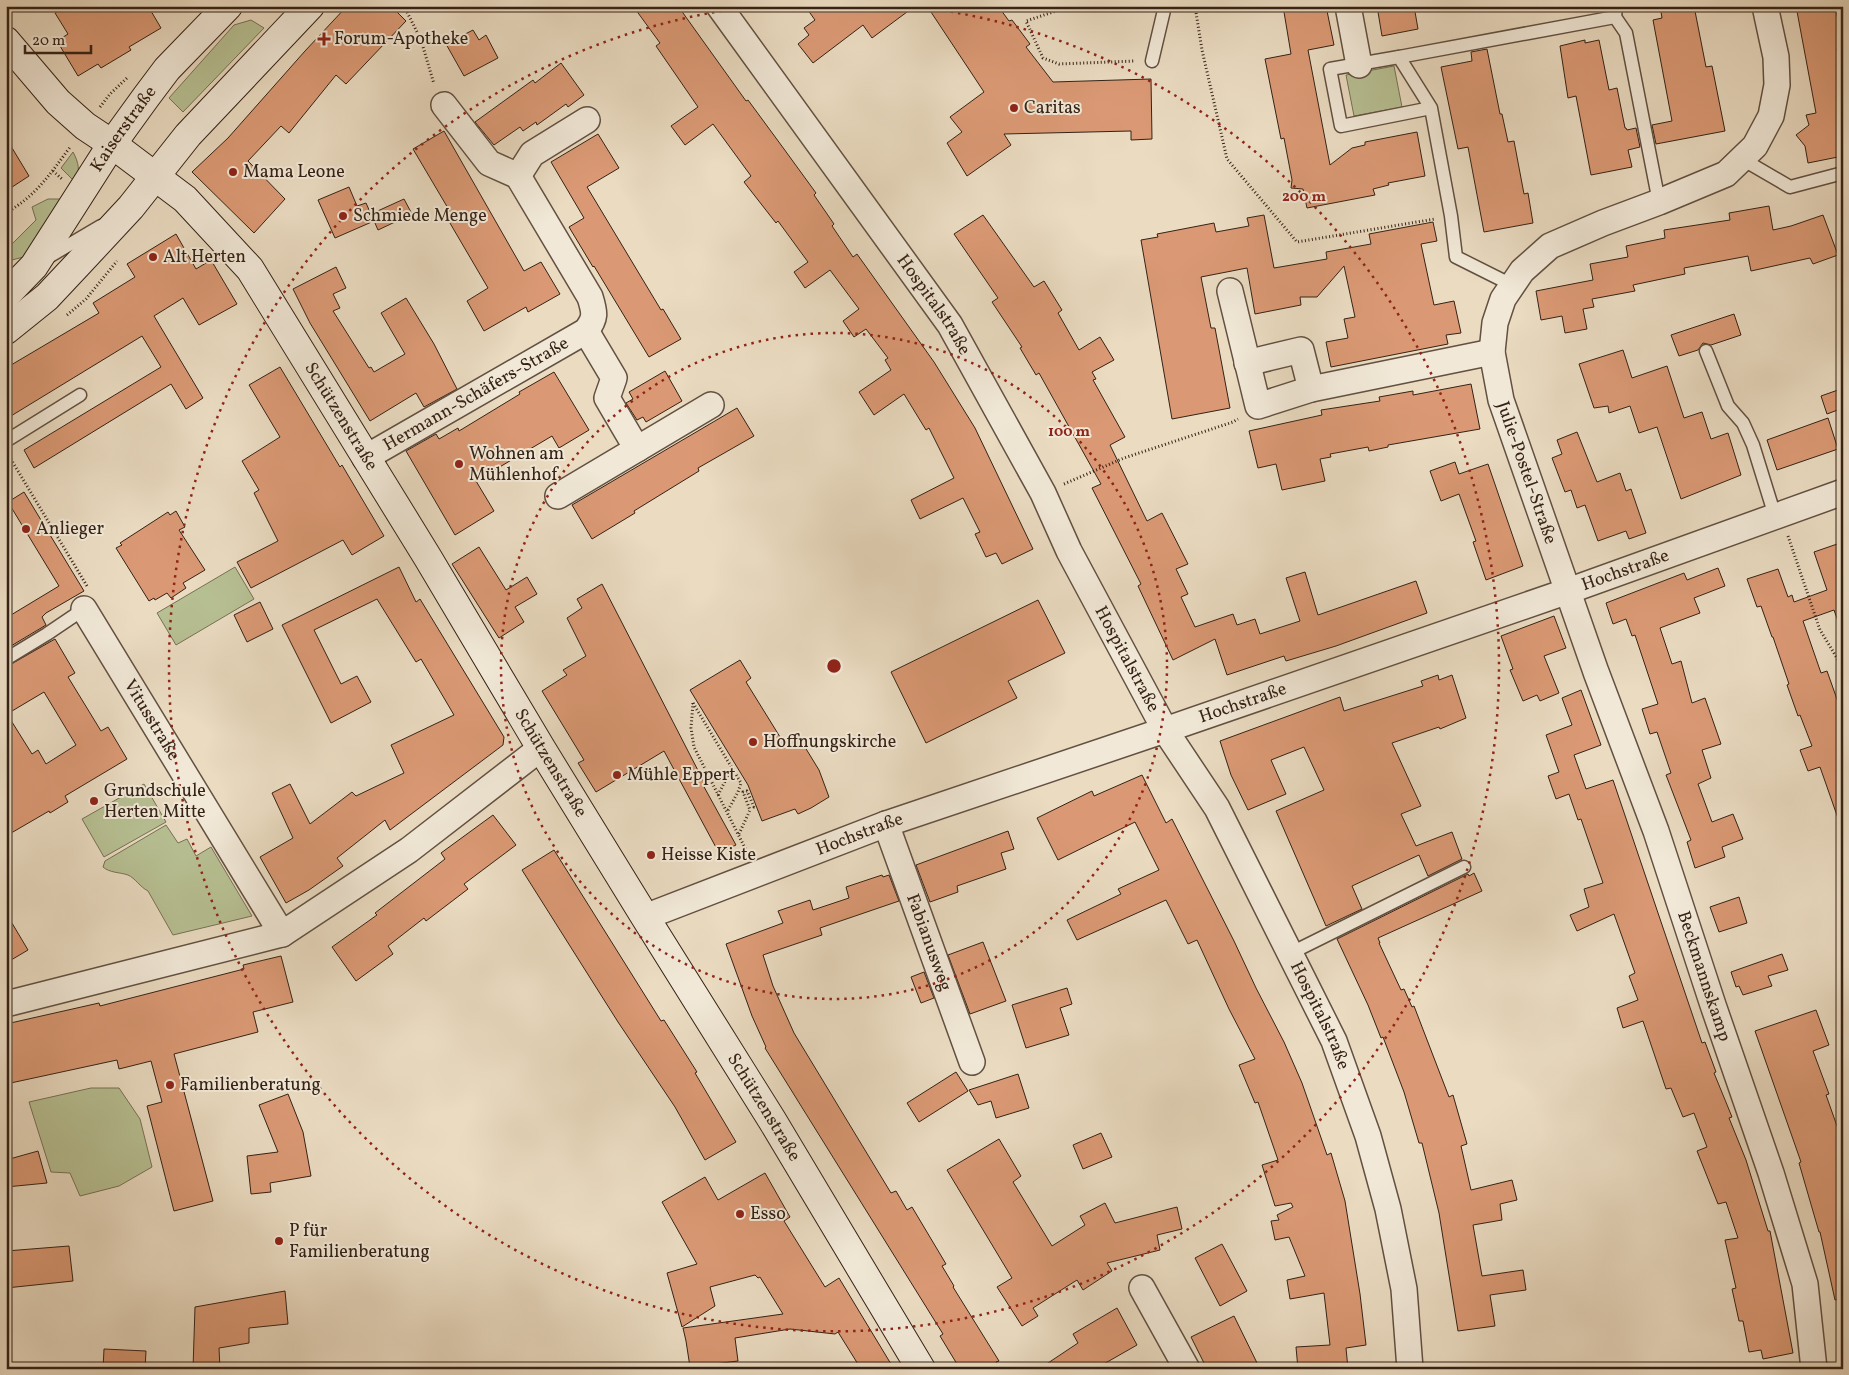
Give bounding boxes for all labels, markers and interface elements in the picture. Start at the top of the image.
scale bar [25,22,91,54]
place label: Forum-Apotheke [334,27,468,52]
text: 20 m [32,31,65,52]
marker: Forum-Apotheke [318,33,330,45]
street label: Kaiserstraße [85,81,163,177]
place label: Caritas [1024,96,1081,121]
marker: Caritas [1008,102,1020,114]
place label: Mama Leone [243,160,345,185]
marker: Mama Leone [227,166,239,178]
text: 200 m [1282,187,1326,208]
place label: Schmiede Menge [353,204,487,229]
marker: Schmiede Menge [337,210,349,222]
place label: Alt Herten [163,245,246,270]
street label: Hospitalstraße [890,249,977,360]
marker: Alt Herten [147,251,159,263]
street label: Hermann-Schäfers-Straße [379,331,573,457]
street label: Schützenstraße [298,358,384,476]
street label: Julie-Postel-Straße [1490,398,1563,547]
text: 100 m [1048,422,1091,443]
place label: Wohnen am Mühlenhof [469,442,564,488]
marker: Wohnen am Mühlenhof [453,458,465,470]
place label: Anlieger [36,517,104,542]
marker: Anlieger [20,523,32,535]
street label: Hochstraße [1578,543,1673,598]
street label: Hospitalstraße [1088,601,1166,717]
centre of rings [825,657,843,675]
street label: Vitusstraße [117,675,186,765]
street label: Hochstraße [1196,676,1290,730]
street label: Schützenstraße [508,704,593,822]
place label: Hoffnungskirche [763,730,896,755]
marker: Hoffnungskirche [747,736,759,748]
place label: Mühle Eppert [627,763,736,788]
marker: Mühle Eppert [611,769,623,781]
place label: Grundschule Herten Mitte [104,779,206,825]
marker: Grundschule Herten Mitte [88,795,100,807]
street label: Hochstraße [812,807,906,862]
place label: Heisse Kiste [661,843,756,868]
marker: Heisse Kiste [645,849,657,861]
street label: Fabianusweg [900,890,958,995]
street label: Beckmannskamp [1671,908,1737,1045]
street label: Hospitalstraße [1284,957,1356,1073]
street label: Schützenstraße [721,1049,807,1166]
place label: Familienberatung [180,1073,321,1098]
marker: Familienberatung [164,1079,176,1091]
place label: Esso [750,1202,786,1227]
marker: Esso [734,1208,746,1220]
place label: P für Familienberatung [289,1219,430,1265]
marker: P für Familienberatung [273,1235,285,1247]

